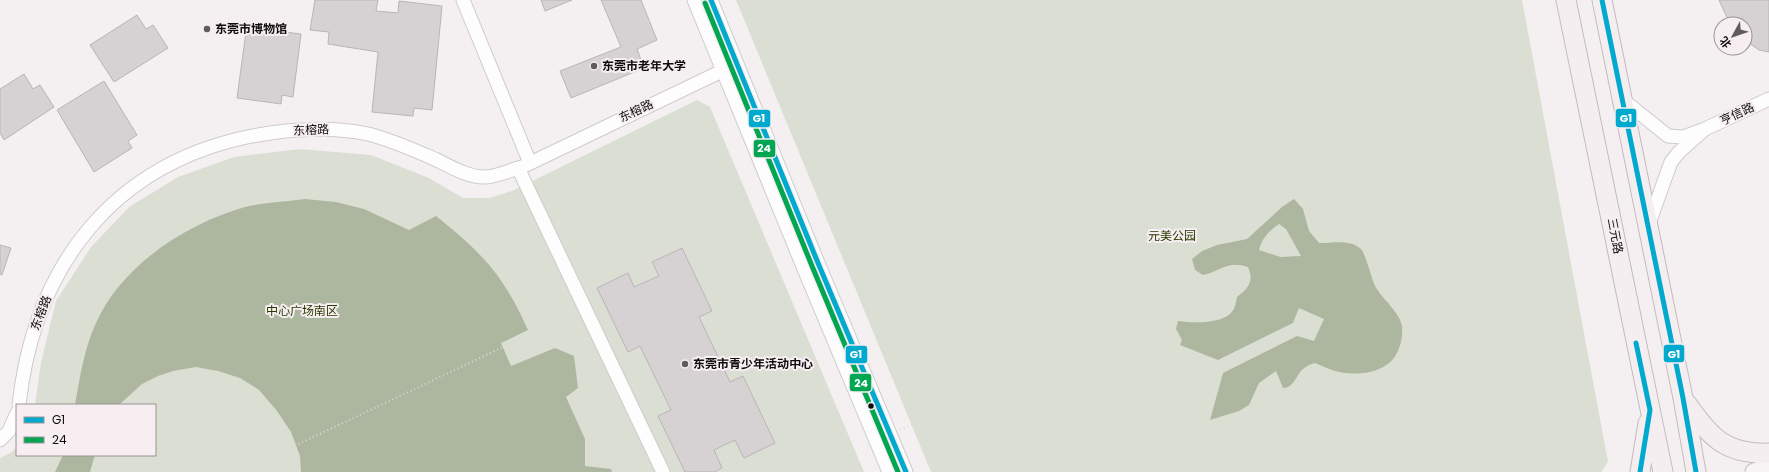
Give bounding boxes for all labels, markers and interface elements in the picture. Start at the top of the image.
north arrow [1713,16,1753,56]
place label: 东莞市博物馆 [215,20,287,37]
marker: 东莞市博物馆 [202,24,212,34]
text: 北 [1716,33,1735,52]
place label: 东莞市老年大学 [602,57,686,74]
marker: 东莞市老年大学 [589,61,599,71]
street label: 东榕路 [616,95,656,126]
street label: 亨信路 [1717,98,1757,129]
line badge: G1 [1615,108,1637,128]
line badge: G1 [748,109,771,128]
text: G1 [753,110,765,126]
text: G1 [1620,110,1632,126]
street label: 东榕路 [293,120,329,139]
line badge: 24 [753,139,776,158]
text: 24 [757,140,771,156]
street label: 三元路 [1604,217,1627,255]
park label: 元美公园 [1148,227,1196,244]
street label: 东榕路 [26,293,55,333]
park label: 中心广场南区 [266,302,338,319]
line badge: G1 [1663,344,1685,363]
line badge: G1 [845,345,868,364]
text: G1 [850,346,862,362]
text: G1 [1668,346,1680,362]
place label: 东莞市青少年活动中心 [693,355,813,372]
marker: 东莞市青少年活动中心 [680,359,690,369]
line badge: 24 [849,373,872,392]
text: 24 [854,375,868,391]
unlabelled marker [866,401,876,411]
legend [16,404,156,456]
text: G1 [52,411,65,428]
text: 24 [52,431,67,448]

